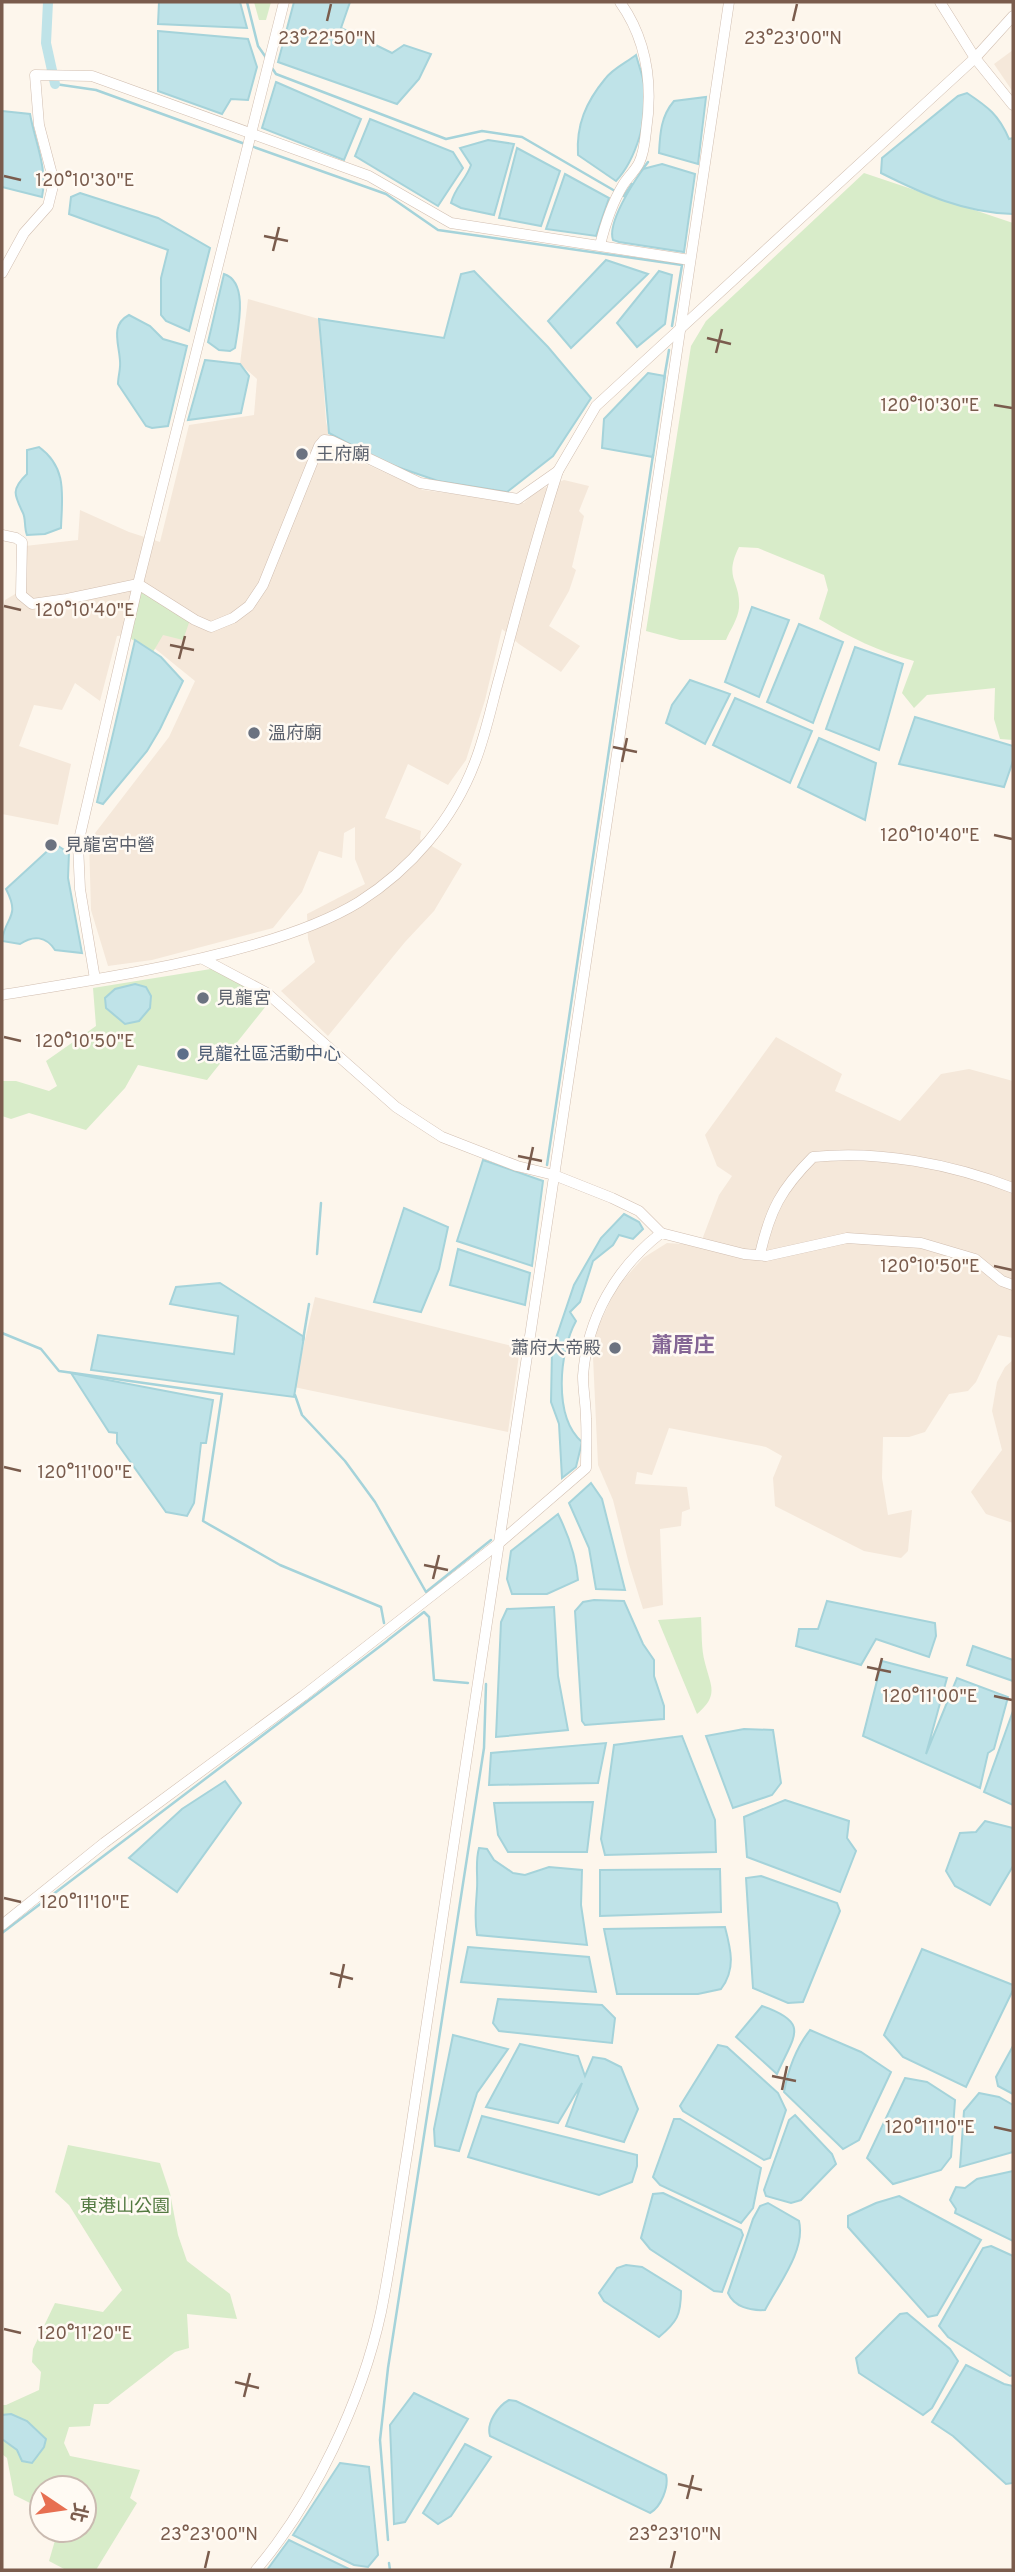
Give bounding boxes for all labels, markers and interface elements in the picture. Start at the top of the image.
text: 23°22'50"N [278,28,376,51]
text: 23°23'00"N [744,28,842,51]
text: 120°10'30"E [35,170,135,193]
text: 120°10'30"E [880,395,980,418]
place label: 王府廟 [316,444,370,467]
marker: 王府廟 [294,446,310,462]
text: 120°10'40"E [35,600,135,623]
place label: 溫府廟 [268,723,322,746]
marker: 溫府廟 [246,725,262,741]
text: 120°10'40"E [880,825,980,848]
place label: 見龍宮中營 [65,835,155,858]
marker: 見龍宮中營 [43,837,59,853]
place label: 見龍宮 [217,988,271,1011]
marker: 見龍宮 [195,990,211,1006]
text: 120°10'50"E [35,1031,135,1054]
place label: 見龍社區活動中心 [197,1044,341,1067]
marker: 見龍社區活動中心 [175,1046,191,1062]
text: 120°10'50"E [880,1256,980,1279]
district label: 蕭厝庄 [652,1333,715,1360]
place label: 蕭府大帝殿 [511,1338,601,1361]
marker: 蕭府大帝殿 [607,1340,623,1356]
text: 120°11'00"E [38,1462,132,1485]
text: 120°11'00"E [883,1686,977,1709]
text: 120°11'10"E [40,1892,130,1915]
text: 120°11'10"E [885,2117,975,2140]
park label: 東港山公園 [80,2196,170,2219]
text: 120°11'20"E [38,2323,132,2346]
north arrow [28,2474,98,2544]
text: 北 [64,2500,91,2524]
text: 23°23'00"N [160,2524,258,2547]
text: 23°23'10"N [628,2524,722,2547]

